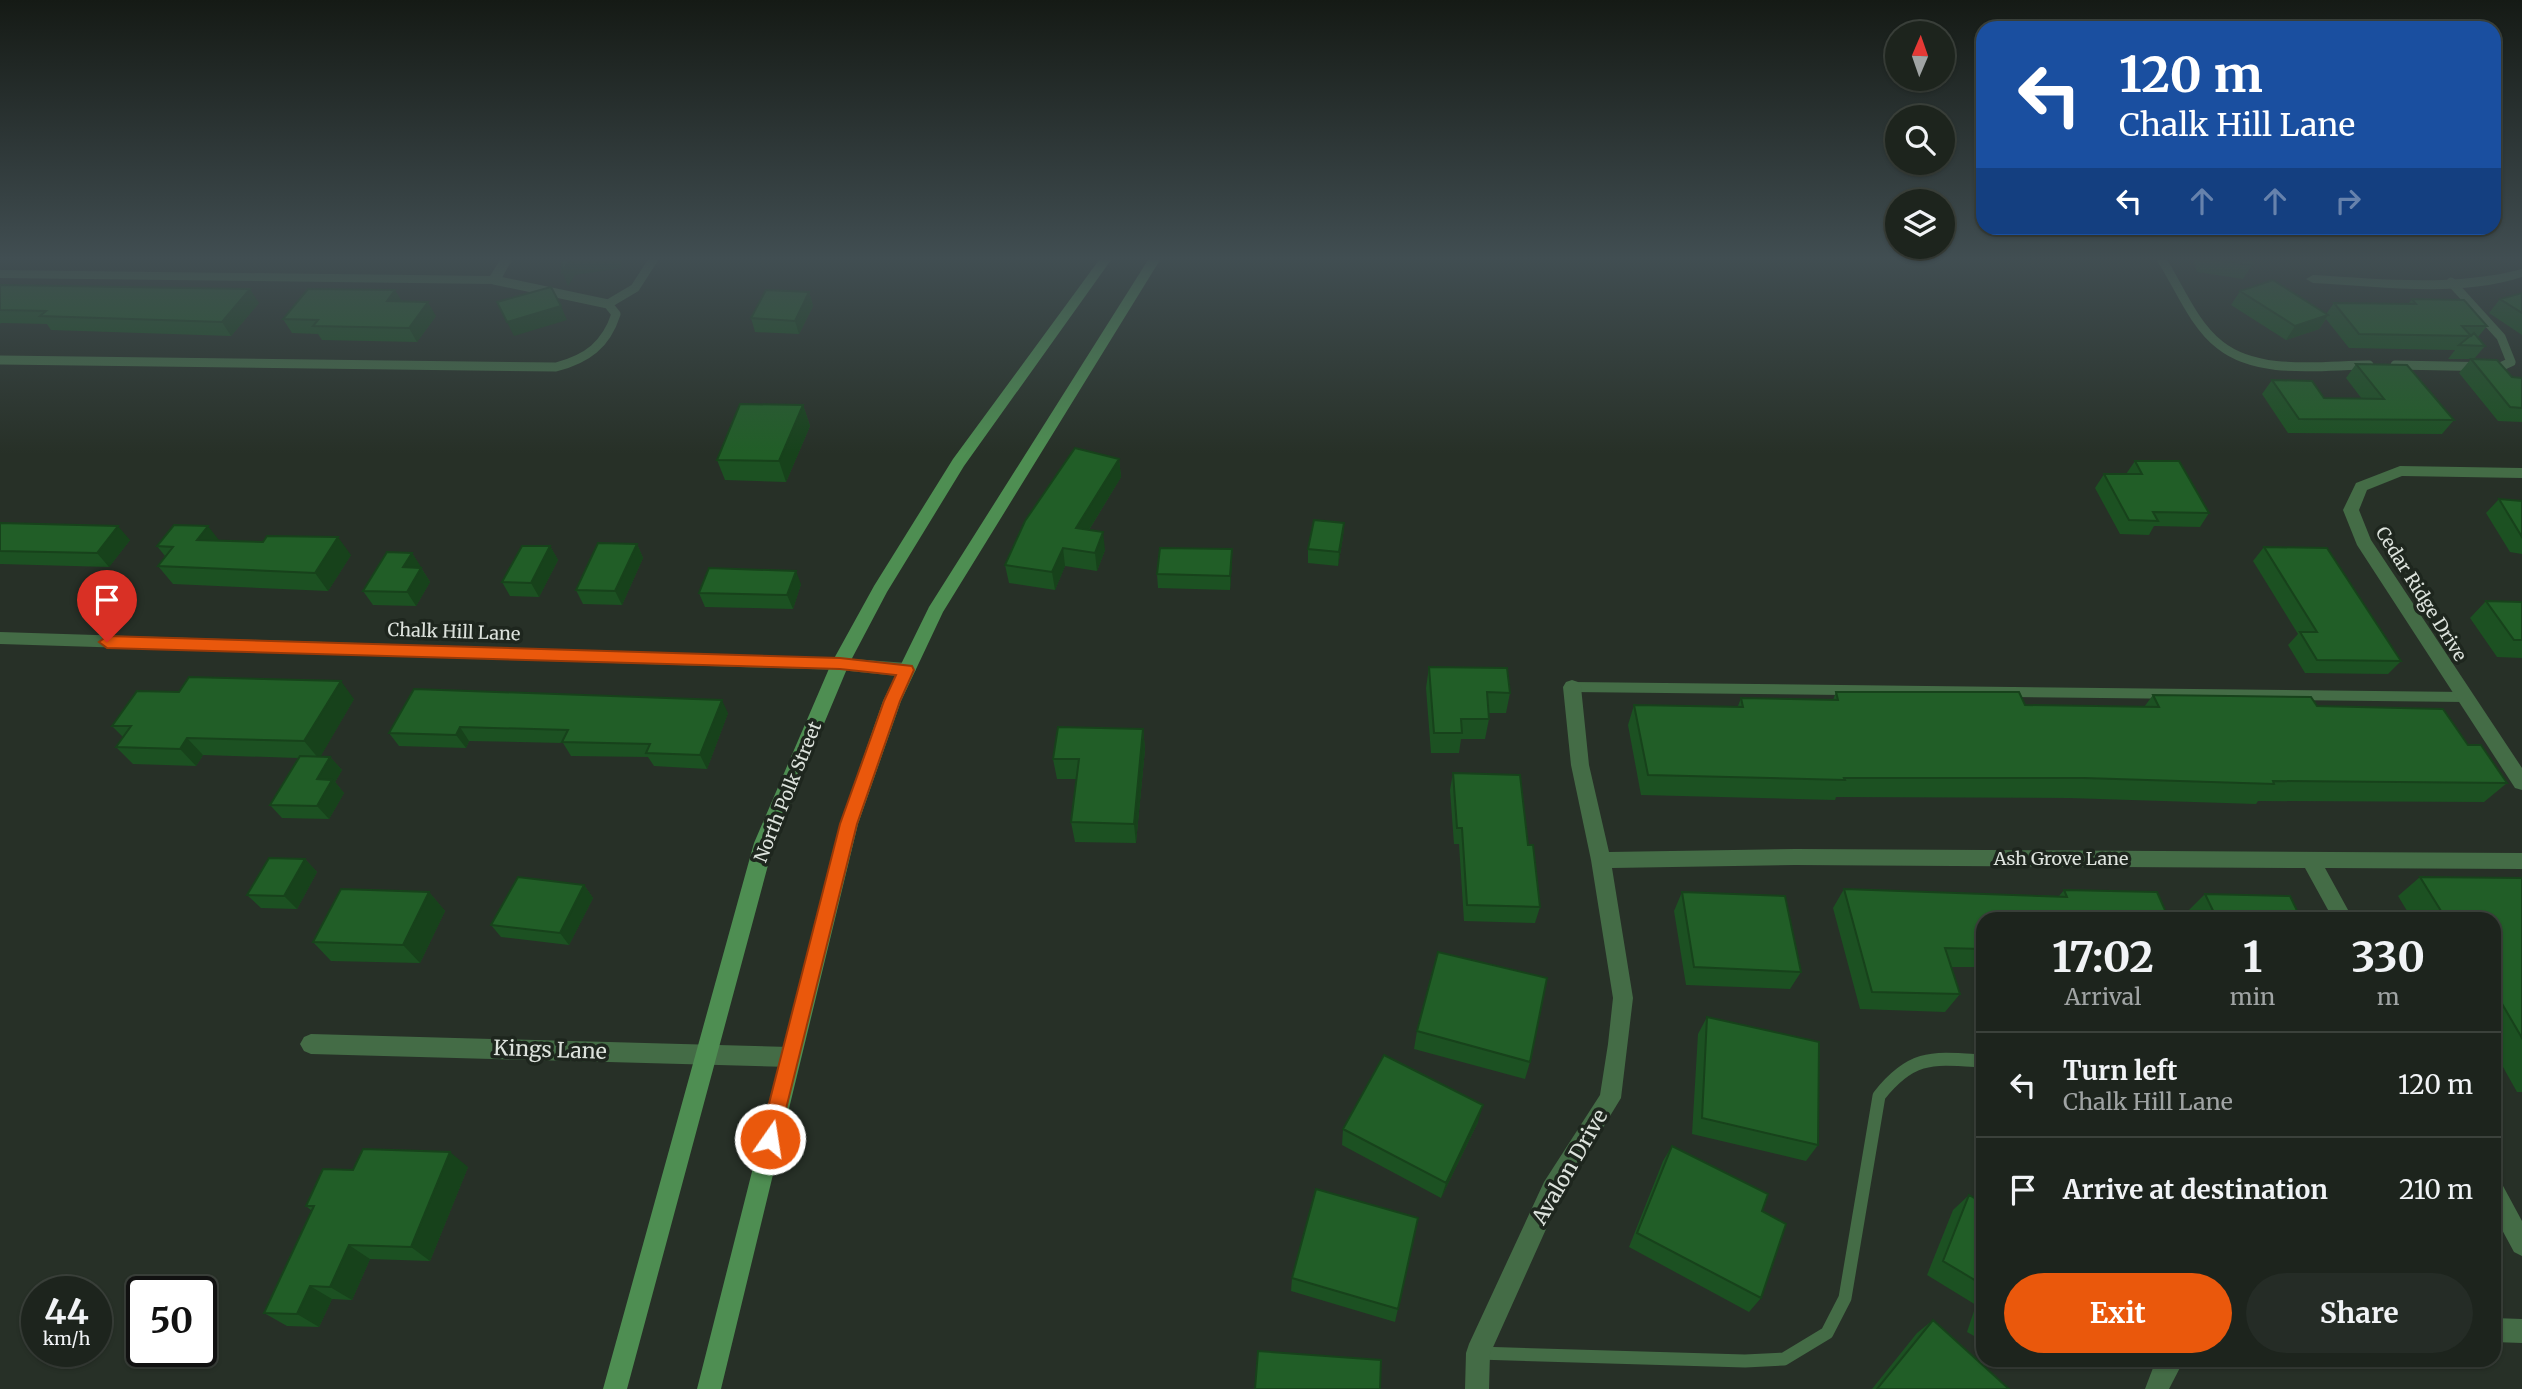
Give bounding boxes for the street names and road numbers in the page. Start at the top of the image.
street label: Cedar Ridge Drive [2371,522,2472,665]
street label: Chalk Hill Lane [387,618,521,645]
street label: North Polk Street [749,718,826,866]
street label: Ash Grove Lane [1993,847,2128,870]
street label: Kings Lane [493,1034,607,1065]
street label: Avalon Drive [1525,1104,1613,1230]

